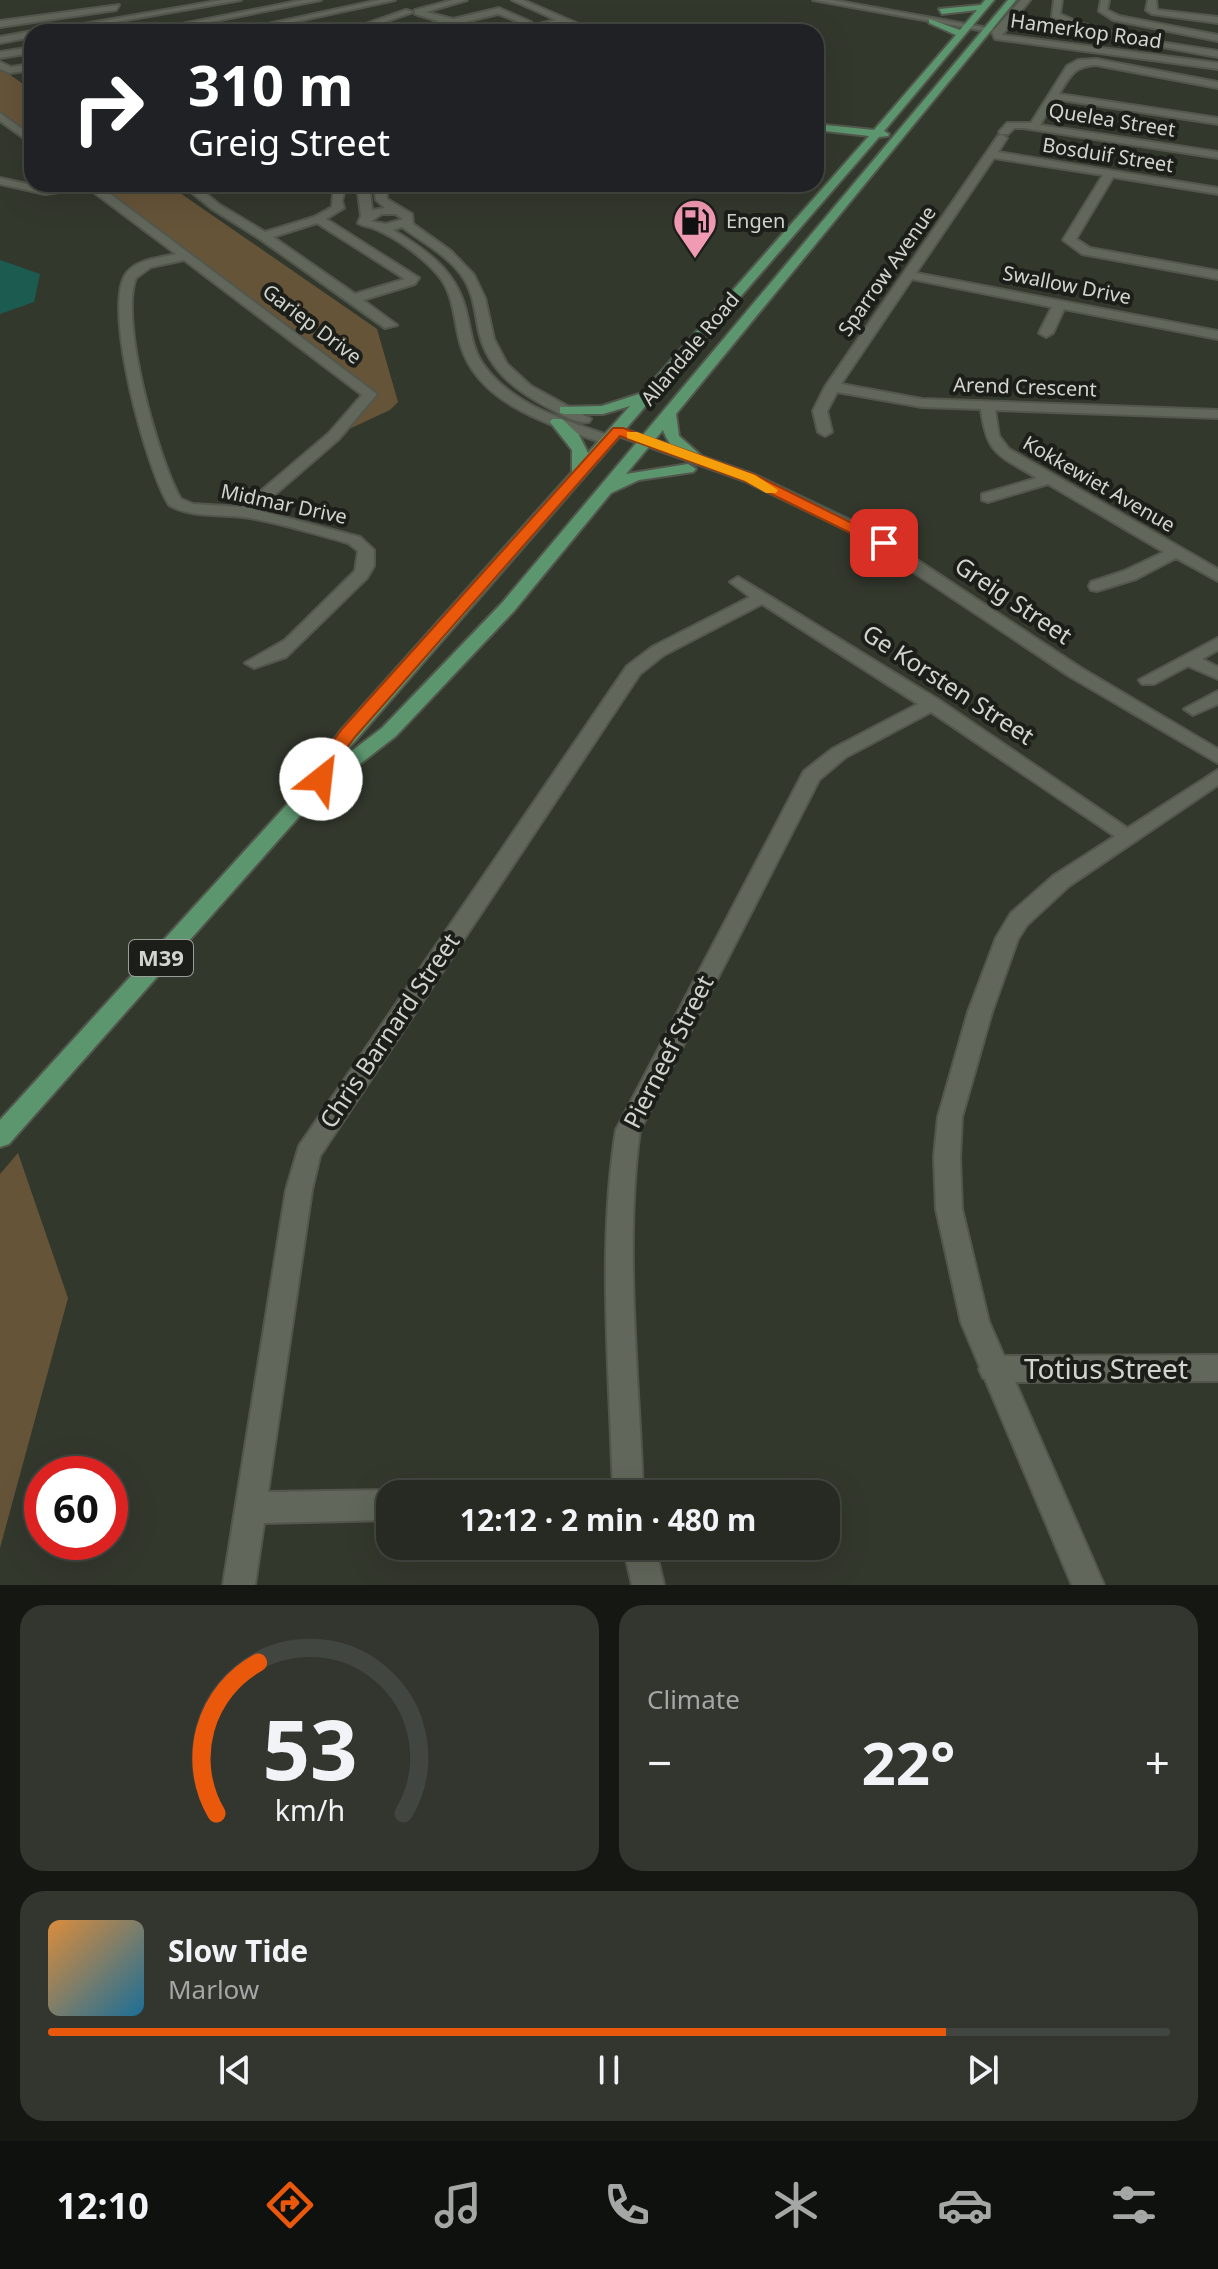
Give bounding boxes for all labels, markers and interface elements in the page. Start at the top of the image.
street label: Hamerkop Road [1009,7,1164,54]
text: 310 m [188,46,353,122]
icon: right [56,56,160,160]
street label: Quelea Street [1047,96,1177,143]
text: Greig Street [188,118,390,167]
street label: Bosduif Street [1041,131,1176,178]
fuel station icon: Engen [671,197,719,260]
street label: Sparrow Avenue [832,200,942,341]
place label: Engen [726,207,785,234]
street label: Swallow Drive [1001,259,1134,310]
street label: Gariep Drive [257,277,367,370]
street label: Allandale Road [634,286,745,411]
street label: Arend Crescent [953,371,1097,402]
street label: Kokkewiet Avenue [1018,429,1180,538]
street label: Midmar Drive [218,477,350,530]
pin [850,509,918,577]
icon: arrive [862,521,906,565]
street label: Greig Street [949,548,1079,651]
street label: Ge Korsten Street [857,616,1041,752]
position arrow [279,737,363,821]
street label: Chris Barnard Street [311,926,467,1134]
road number: M39 [129,940,193,976]
street label: Pierneef Street [615,969,721,1133]
street label: Totius Street [1024,1349,1188,1387]
speed limit sign: 60 [24,1456,128,1560]
text: 12:12 · 2 min · 480 m [460,1499,756,1540]
text: Climate [647,1681,740,1717]
text: 53 [262,1691,357,1804]
text: 22° [861,1721,956,1803]
text: − [647,1732,672,1792]
text: + [1145,1732,1170,1792]
text: km/h [274,1790,345,1829]
text: Slow Tide [168,1930,308,1971]
text: Marlow [168,1971,259,2007]
icon: previous [213,2048,257,2092]
icon: pause [587,2048,631,2092]
icon: next [961,2048,1005,2092]
icon: directions [262,2177,318,2233]
icon: music [430,2177,486,2233]
icon: phone [599,2177,655,2233]
icon: climate [768,2177,824,2233]
icon: car [937,2177,993,2233]
icon: filters [1106,2177,1162,2233]
text: 12:10 [56,2181,149,2230]

